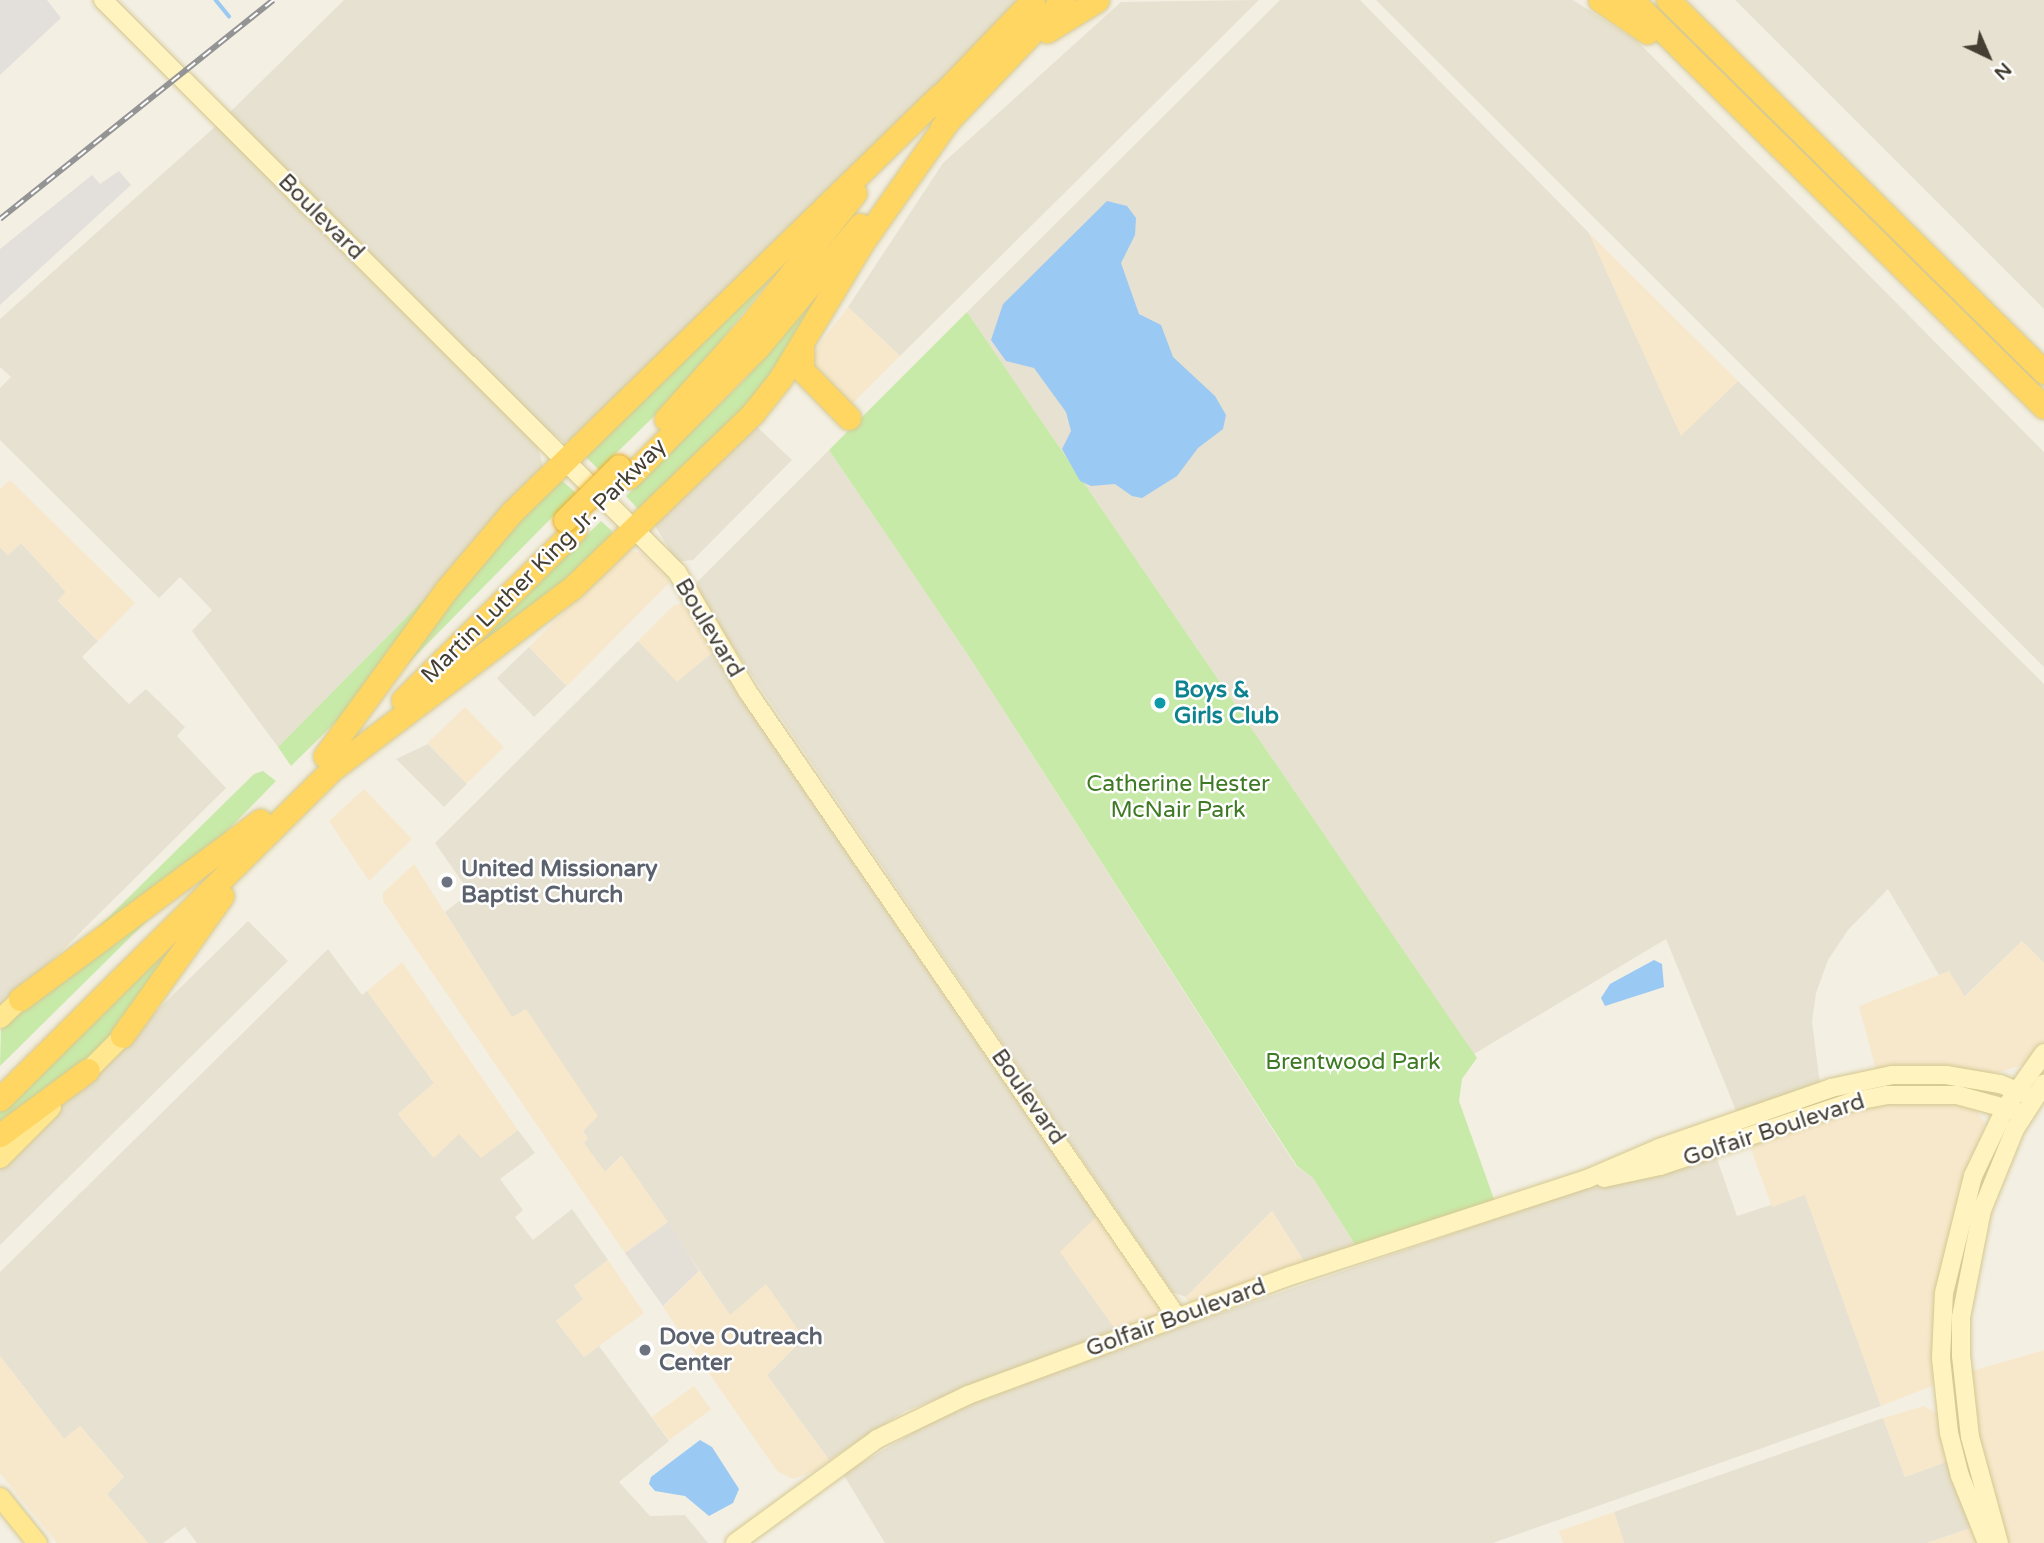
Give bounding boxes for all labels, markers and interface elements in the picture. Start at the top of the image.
north arrow [1953,21,2023,91]
text: N [1989,58,2016,84]
street label: Boulevard [272,168,370,266]
street label: Martin Luther King Jr. Parkway [416,433,672,689]
street label: Boulevard [669,574,749,682]
place label: Boys & Girls Club [1174,676,1279,730]
marker: Boys & Girls Club [1152,695,1168,711]
park label: Catherine Hester McNair Park [1086,770,1270,824]
place label: United Missionary Baptist Church [461,855,657,909]
marker: United Missionary Baptist Church [439,874,455,890]
street label: Boulevard [985,1044,1071,1150]
park label: Brentwood Park [1265,1048,1441,1076]
street label: Golfair Boulevard [1680,1088,1868,1172]
street label: Golfair Boulevard [1082,1273,1270,1363]
place label: Dove Outreach Center [659,1323,823,1377]
marker: Dove Outreach Center [637,1342,653,1358]

